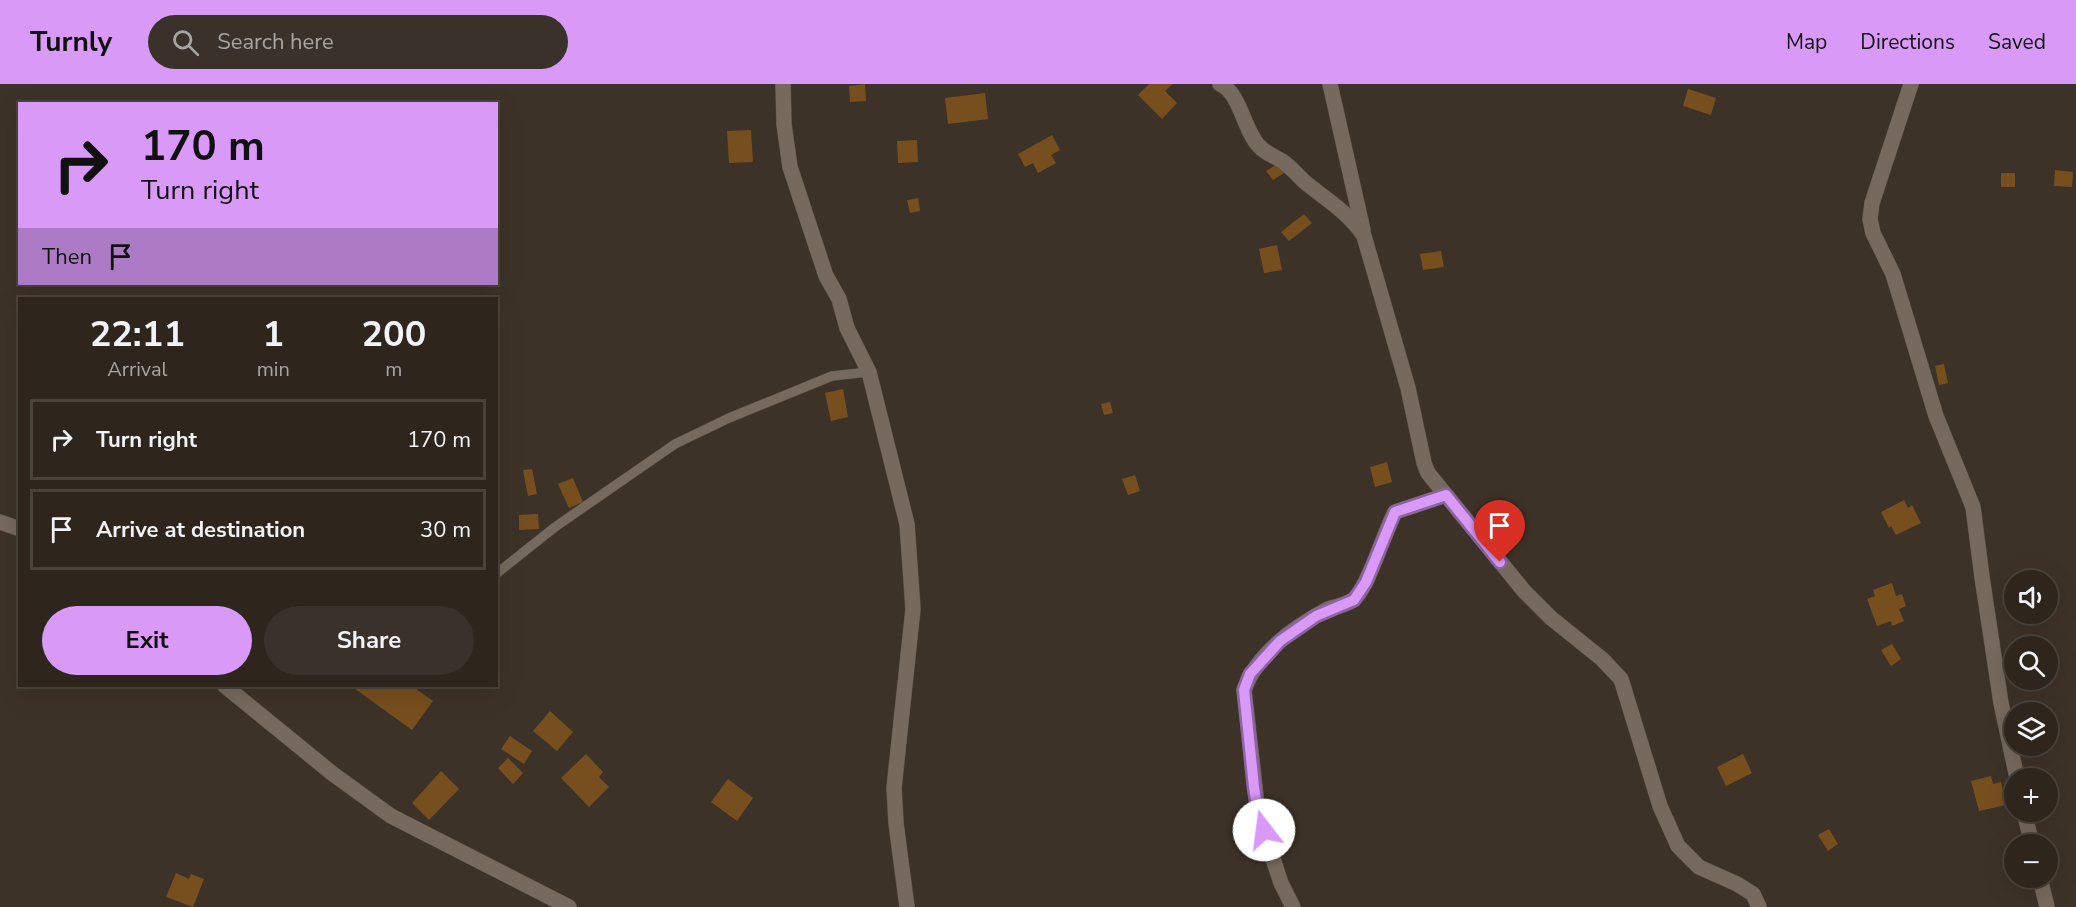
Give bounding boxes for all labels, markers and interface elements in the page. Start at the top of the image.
search box [148,15,568,69]
text: Turnly [30,23,112,61]
icon: search [169,26,202,59]
text: Search here [217,27,334,57]
text: Map [1786,28,1827,56]
text: Directions [1860,28,1955,56]
text: Saved [1988,28,2046,56]
text: 170 m [141,118,265,175]
icon: right [42,126,120,204]
text: Turn right [141,172,259,209]
icon: arrive [104,240,137,273]
text: Then [42,242,92,272]
text: 22:11 [90,310,185,359]
text: 1 [262,310,284,359]
text: 200 [361,310,426,359]
text: Arrival [107,356,167,383]
text: min [257,356,290,383]
text: m [385,356,402,383]
icon: right [45,423,78,456]
text: Turn right [96,425,197,455]
text: 170 m [407,425,471,455]
pin [1474,500,1525,562]
icon: arrive [1483,509,1516,542]
icon: arrive [45,513,78,546]
text: Arrive at destination [96,515,305,545]
text: 30 m [420,515,471,545]
map controls [2004,570,2058,888]
button: sound [2004,570,2058,624]
button: Exit [42,606,252,675]
button: Share [264,606,474,675]
button: search [2004,636,2058,690]
button: layers [2004,702,2058,756]
button: + [2004,768,2058,822]
position arrow [1232,798,1296,862]
button: − [2004,834,2058,888]

